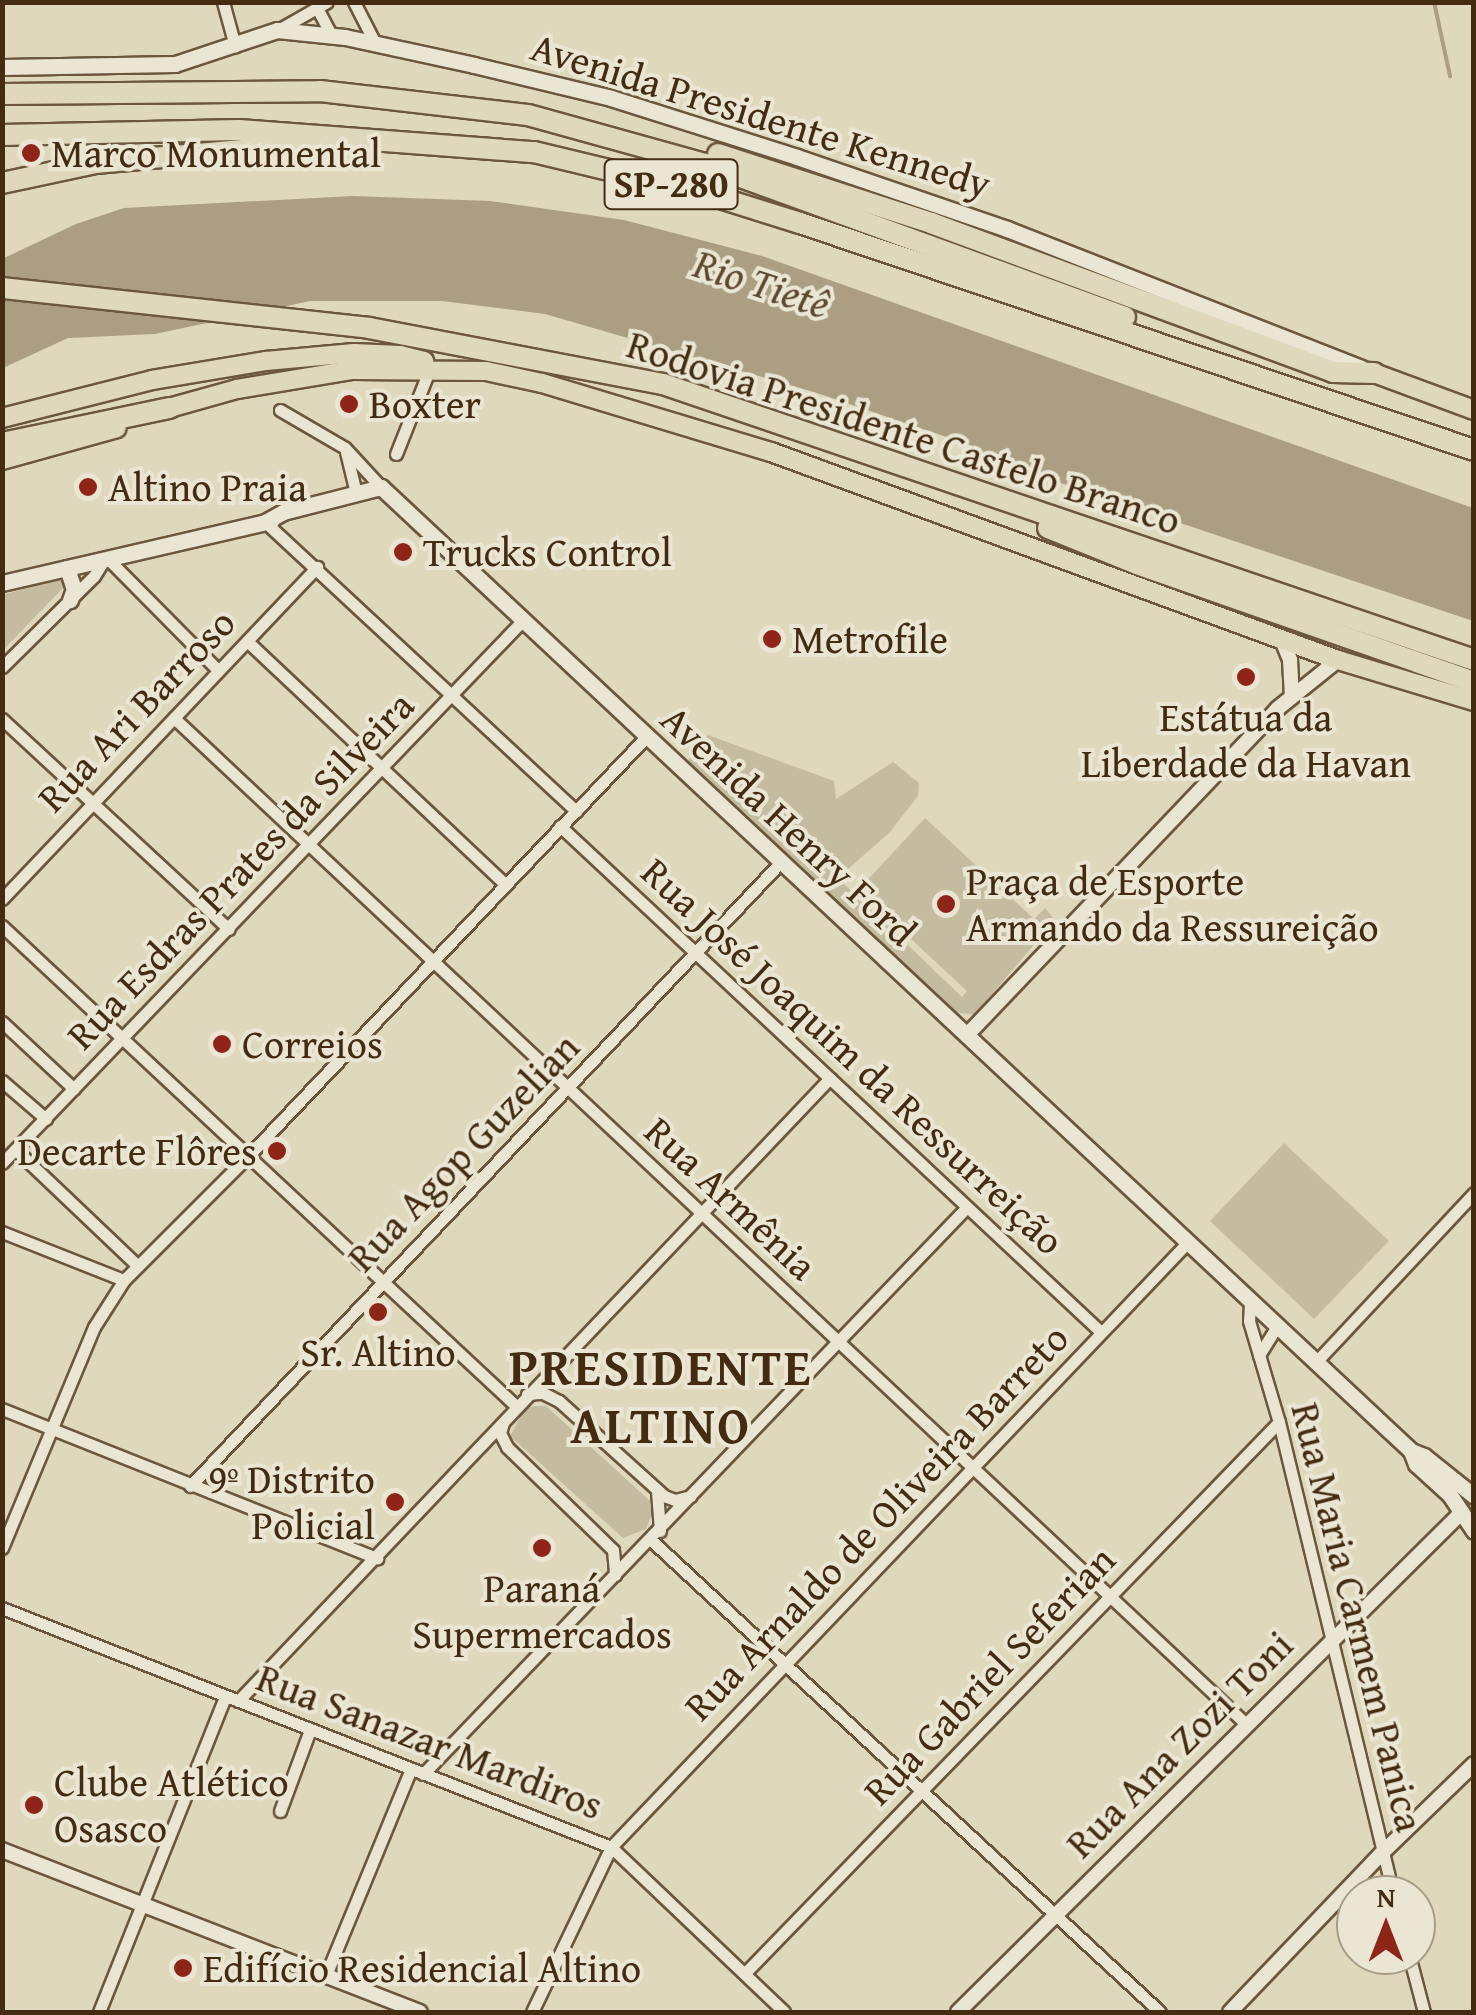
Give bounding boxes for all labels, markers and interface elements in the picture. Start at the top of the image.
street label: Avenida Presidente Kennedy [526,22,996,208]
place label: Marco Monumental [51,129,381,177]
marker: Marco Monumental [20,142,42,164]
road number: SP-280 [604,151,738,217]
water label: Rio Tietê [688,237,836,329]
street label: Rodovia Presidente Castelo Branco [621,320,1187,544]
place label: Boxter [369,380,481,428]
marker: Boxter [338,393,360,415]
place label: Altino Praia [108,463,307,511]
marker: Altino Praia [77,476,99,498]
place label: Trucks Control [423,528,672,576]
marker: Trucks Control [392,541,414,563]
street label: Rua Ari Barroso [27,598,245,822]
place label: Metrofile [792,615,948,663]
marker: Metrofile [761,628,783,650]
marker: Estátua da Liberdade da Havan [1235,666,1257,688]
street label: Rua Esdras Prates da Silveira [56,681,424,1059]
place label: Estátua da Liberdade da Havan [1081,693,1411,787]
street label: Avenida Henry Ford [651,694,927,956]
street label: Rua José Joaquim da Ressurreição [632,848,1074,1264]
place label: Praça de Esporte Armando da Ressureição [966,857,1379,951]
marker: Praça de Esporte Armando da Ressureição [935,893,957,915]
place label: Correios [242,1020,383,1068]
street label: Rua Agop Guzelian [337,1023,589,1281]
marker: Correios [211,1033,233,1055]
street label: Rua Armênia [635,1106,827,1290]
place label: Decarte Flôres [17,1127,257,1175]
marker: Decarte Flôres [266,1140,288,1162]
marker: Sr. Altino [367,1301,389,1323]
street label: Rua Arnaldo de Oliveira Barreto [674,1314,1078,1730]
place label: Sr. Altino [300,1328,456,1376]
district label: PRESIDENTE ALTINO [509,1336,813,1454]
street label: Rua Maria Carmem Panica [1281,1398,1435,1836]
place label: 9º Distrito Policial [208,1455,375,1549]
marker: 9º Distrito Policial [384,1491,406,1513]
street label: Rua Gabriel Seferian [853,1536,1125,1814]
marker: Paraná Supermercados [531,1537,553,1559]
place label: Paraná Supermercados [412,1564,672,1658]
street label: Rua Ana Zozi Toni [1056,1621,1302,1867]
street label: Rua Sanazar Mardiros [250,1653,610,1829]
place label: Clube Atlético Osasco [54,1758,289,1852]
marker: Clube Atlético Osasco [23,1794,45,1816]
north arrow [1336,1875,1436,1975]
text: N [1377,1876,1395,1917]
place label: Edifício Residencial Altino [203,1944,641,1992]
marker: Edifício Residencial Altino [172,1957,194,1979]

